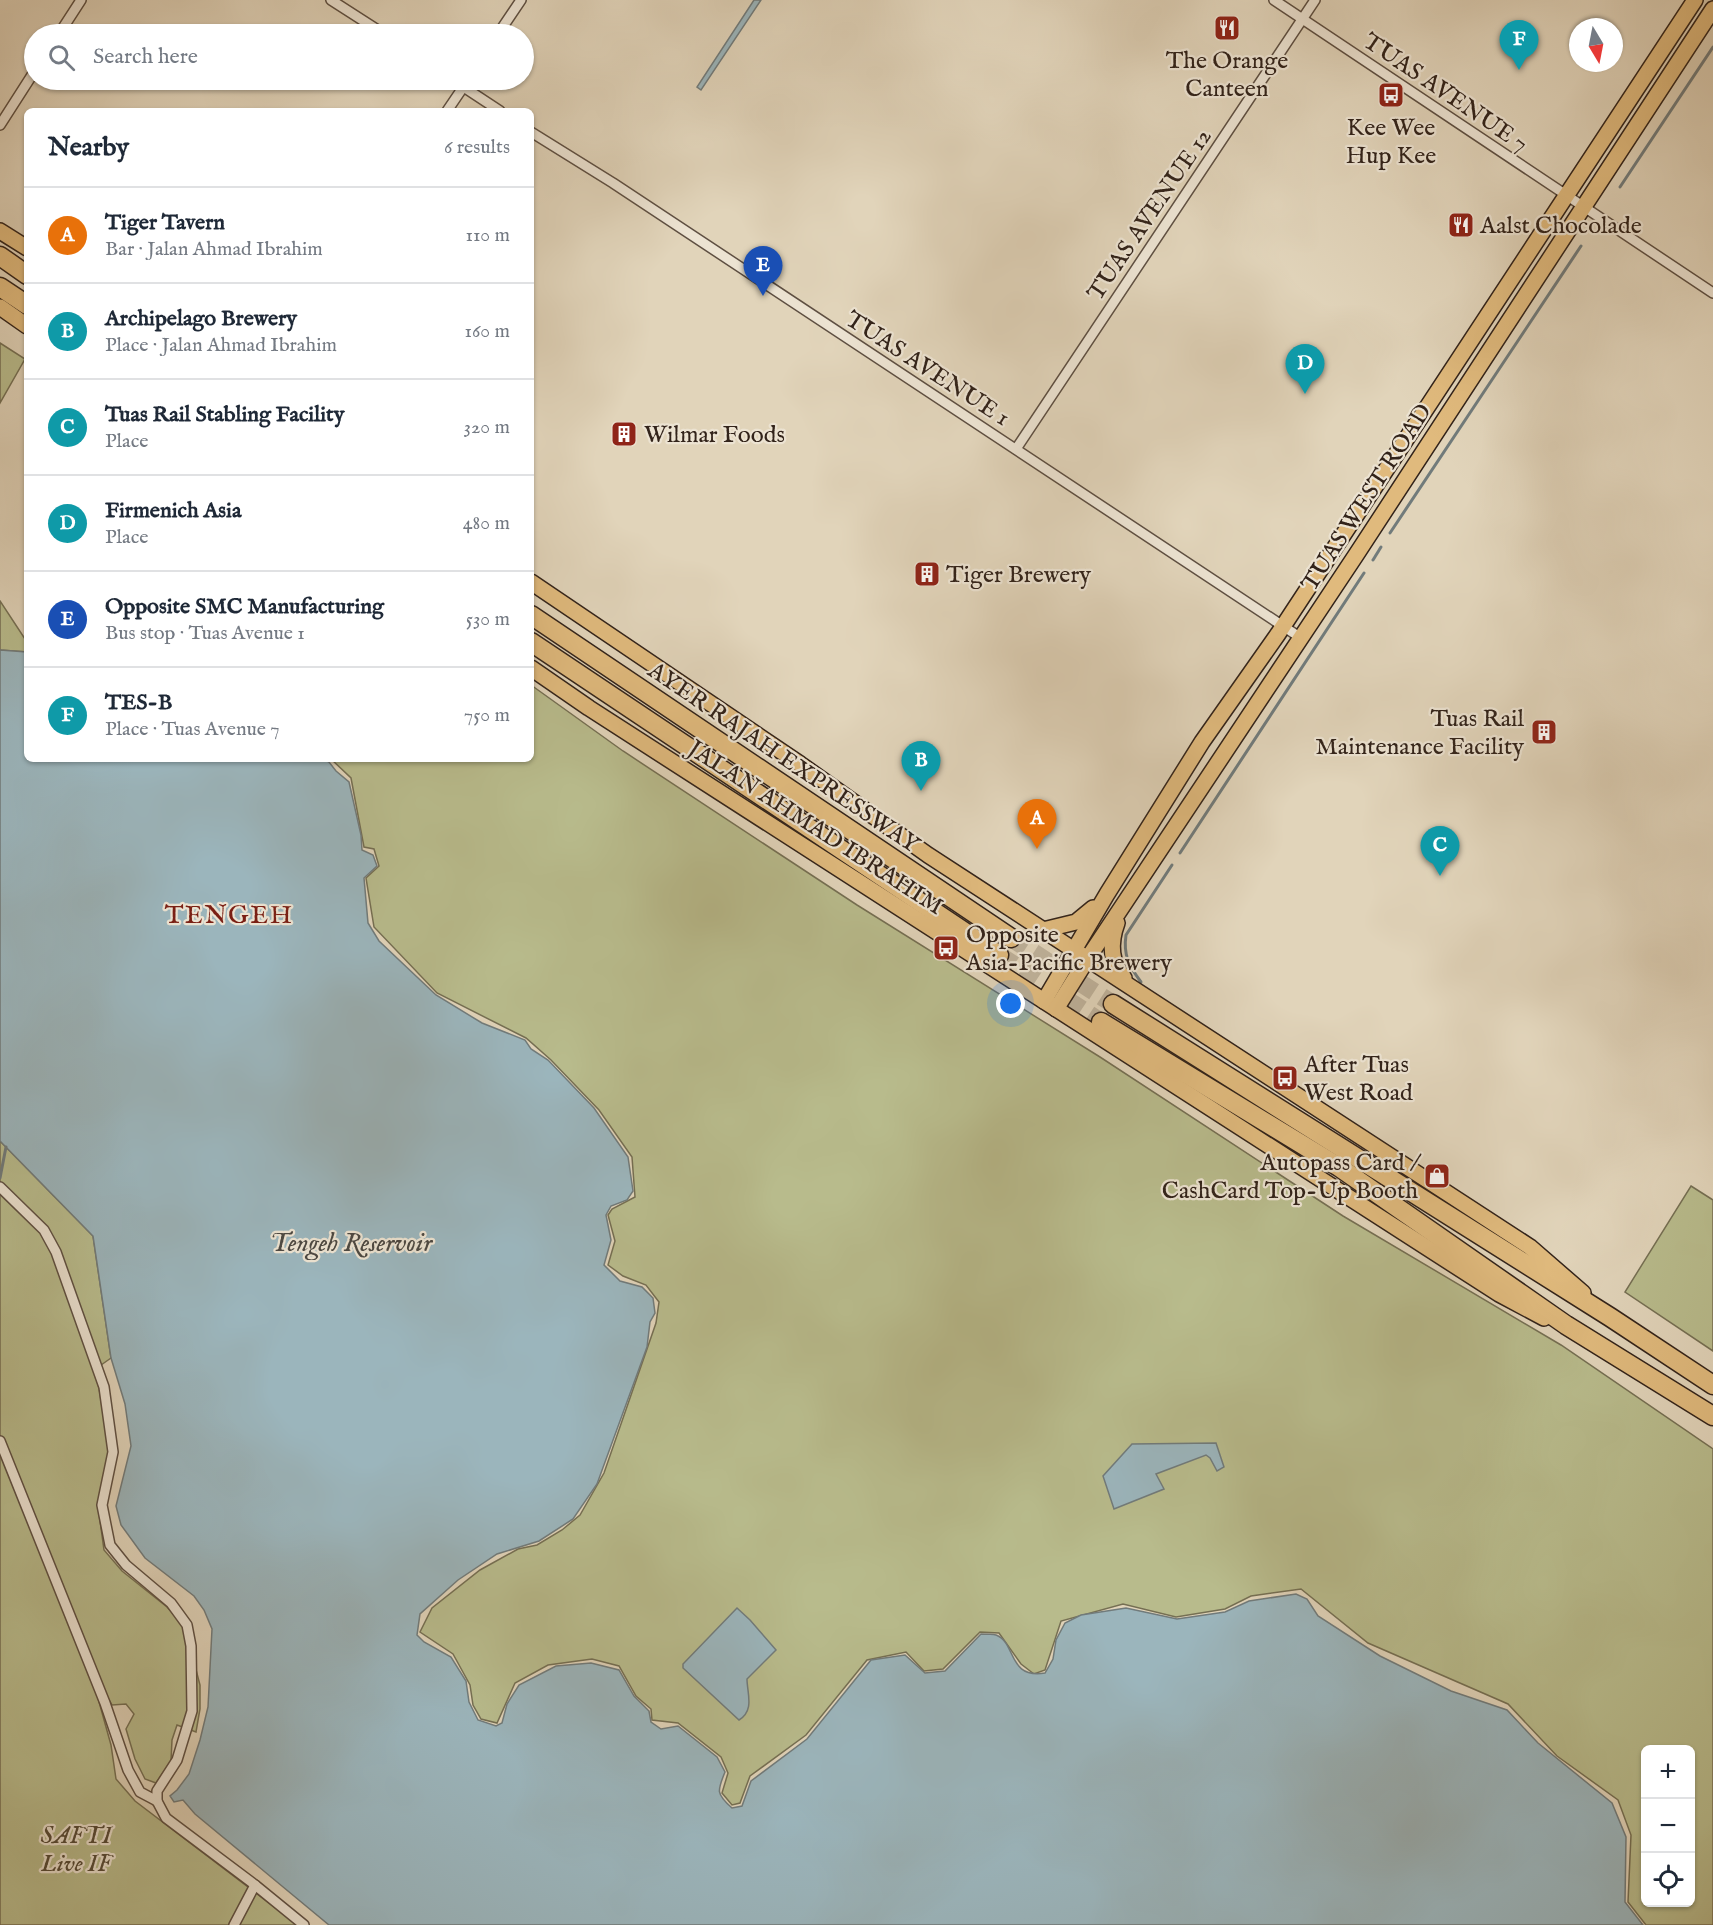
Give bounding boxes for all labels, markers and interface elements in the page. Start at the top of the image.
restaurant icon: The Orange Canteen [1212,13,1242,43]
north arrow [1569,18,1623,72]
pin: F [1500,20,1538,70]
search box [24,24,534,90]
street label: TUAS AVENUE 7 [1357,27,1534,160]
icon: search [45,41,78,74]
text: Search here [93,43,198,71]
place label: The Orange Canteen [1166,46,1288,105]
bus stop icon: Kee Wee Hup Kee [1376,80,1406,110]
place label: Kee Wee Hup Kee [1346,113,1436,172]
street label: TUAS AVENUE 12 [1081,123,1219,307]
text: Nearby [48,131,129,164]
text: 6 results [444,135,510,160]
text: Tiger Tavern [105,209,225,237]
restaurant icon: Aalst Chocolade [1446,210,1476,240]
place label: Aalst Chocolade [1479,211,1642,242]
text: A [61,223,74,248]
text: 110 m [466,223,510,248]
text: Bar · Jalan Ahmad Ibrahim [105,237,323,262]
pin: E [744,246,783,296]
text: Archipelago Brewery [105,305,297,333]
street label: TUAS AVENUE 1 [839,305,1015,434]
text: B [61,319,74,344]
text: 160 m [464,319,510,344]
text: Place · Jalan Ahmad Ibrahim [105,333,337,358]
pin: D [1286,344,1324,394]
street label: TUAS WEST ROAD [1295,398,1440,598]
text: Tuas Rail Stabling Facility [105,401,345,429]
text: C [60,415,75,440]
text: 320 m [464,415,510,440]
building icon: Wilmar Foods [609,419,639,449]
place label: Wilmar Foods [644,420,785,451]
text: Place [105,429,148,454]
text: Firmenich Asia [105,497,241,525]
text: D [59,511,76,536]
text: 480 m [463,511,510,536]
text: Place [105,525,148,550]
building icon: Tiger Brewery [912,559,942,589]
place label: Tiger Brewery [946,560,1091,591]
text: Opposite SMC Manufacturing [105,593,384,621]
text: E [61,607,74,632]
text: 530 m [466,607,510,632]
text: Bus stop · Tuas Avenue 1 [105,621,305,646]
street label: AYER RAJAH EXPRESSWAY [641,655,926,862]
text: TES-B [105,689,172,717]
text: F [61,703,74,728]
text: 750 m [464,703,510,728]
place label: Tuas Rail Maintenance Facility [1315,704,1524,763]
text: Place · Tuas Avenue 7 [105,717,280,742]
building icon: Tuas Rail Maintenance Facility [1529,717,1559,747]
street label: JALAN AHMAD IBRAHIM [683,734,949,920]
pin: B [902,742,940,791]
pin: A [1018,800,1056,849]
pin: C [1420,826,1460,876]
district label: TENGEH [164,899,294,932]
place label: Opposite Asia-Pacific Brewery [965,920,1172,979]
bus stop icon: Opposite Asia-Pacific Brewery [931,933,961,963]
your location [996,989,1025,1018]
place label: After Tuas West Road [1303,1050,1413,1109]
bus stop icon: After Tuas West Road [1270,1063,1300,1093]
place label: Autopass Card / CashCard Top-Up Booth [1162,1148,1422,1207]
shop icon: Autopass Card / CashCard Top-Up Booth [1422,1161,1452,1191]
water label: Tengeh Reservoir [270,1227,433,1261]
map controls [1641,1745,1695,1907]
button: + [1641,1745,1695,1799]
button: − [1641,1799,1695,1853]
park label: SAFTI Live IF [40,1821,114,1880]
button: locate [1641,1853,1695,1907]

